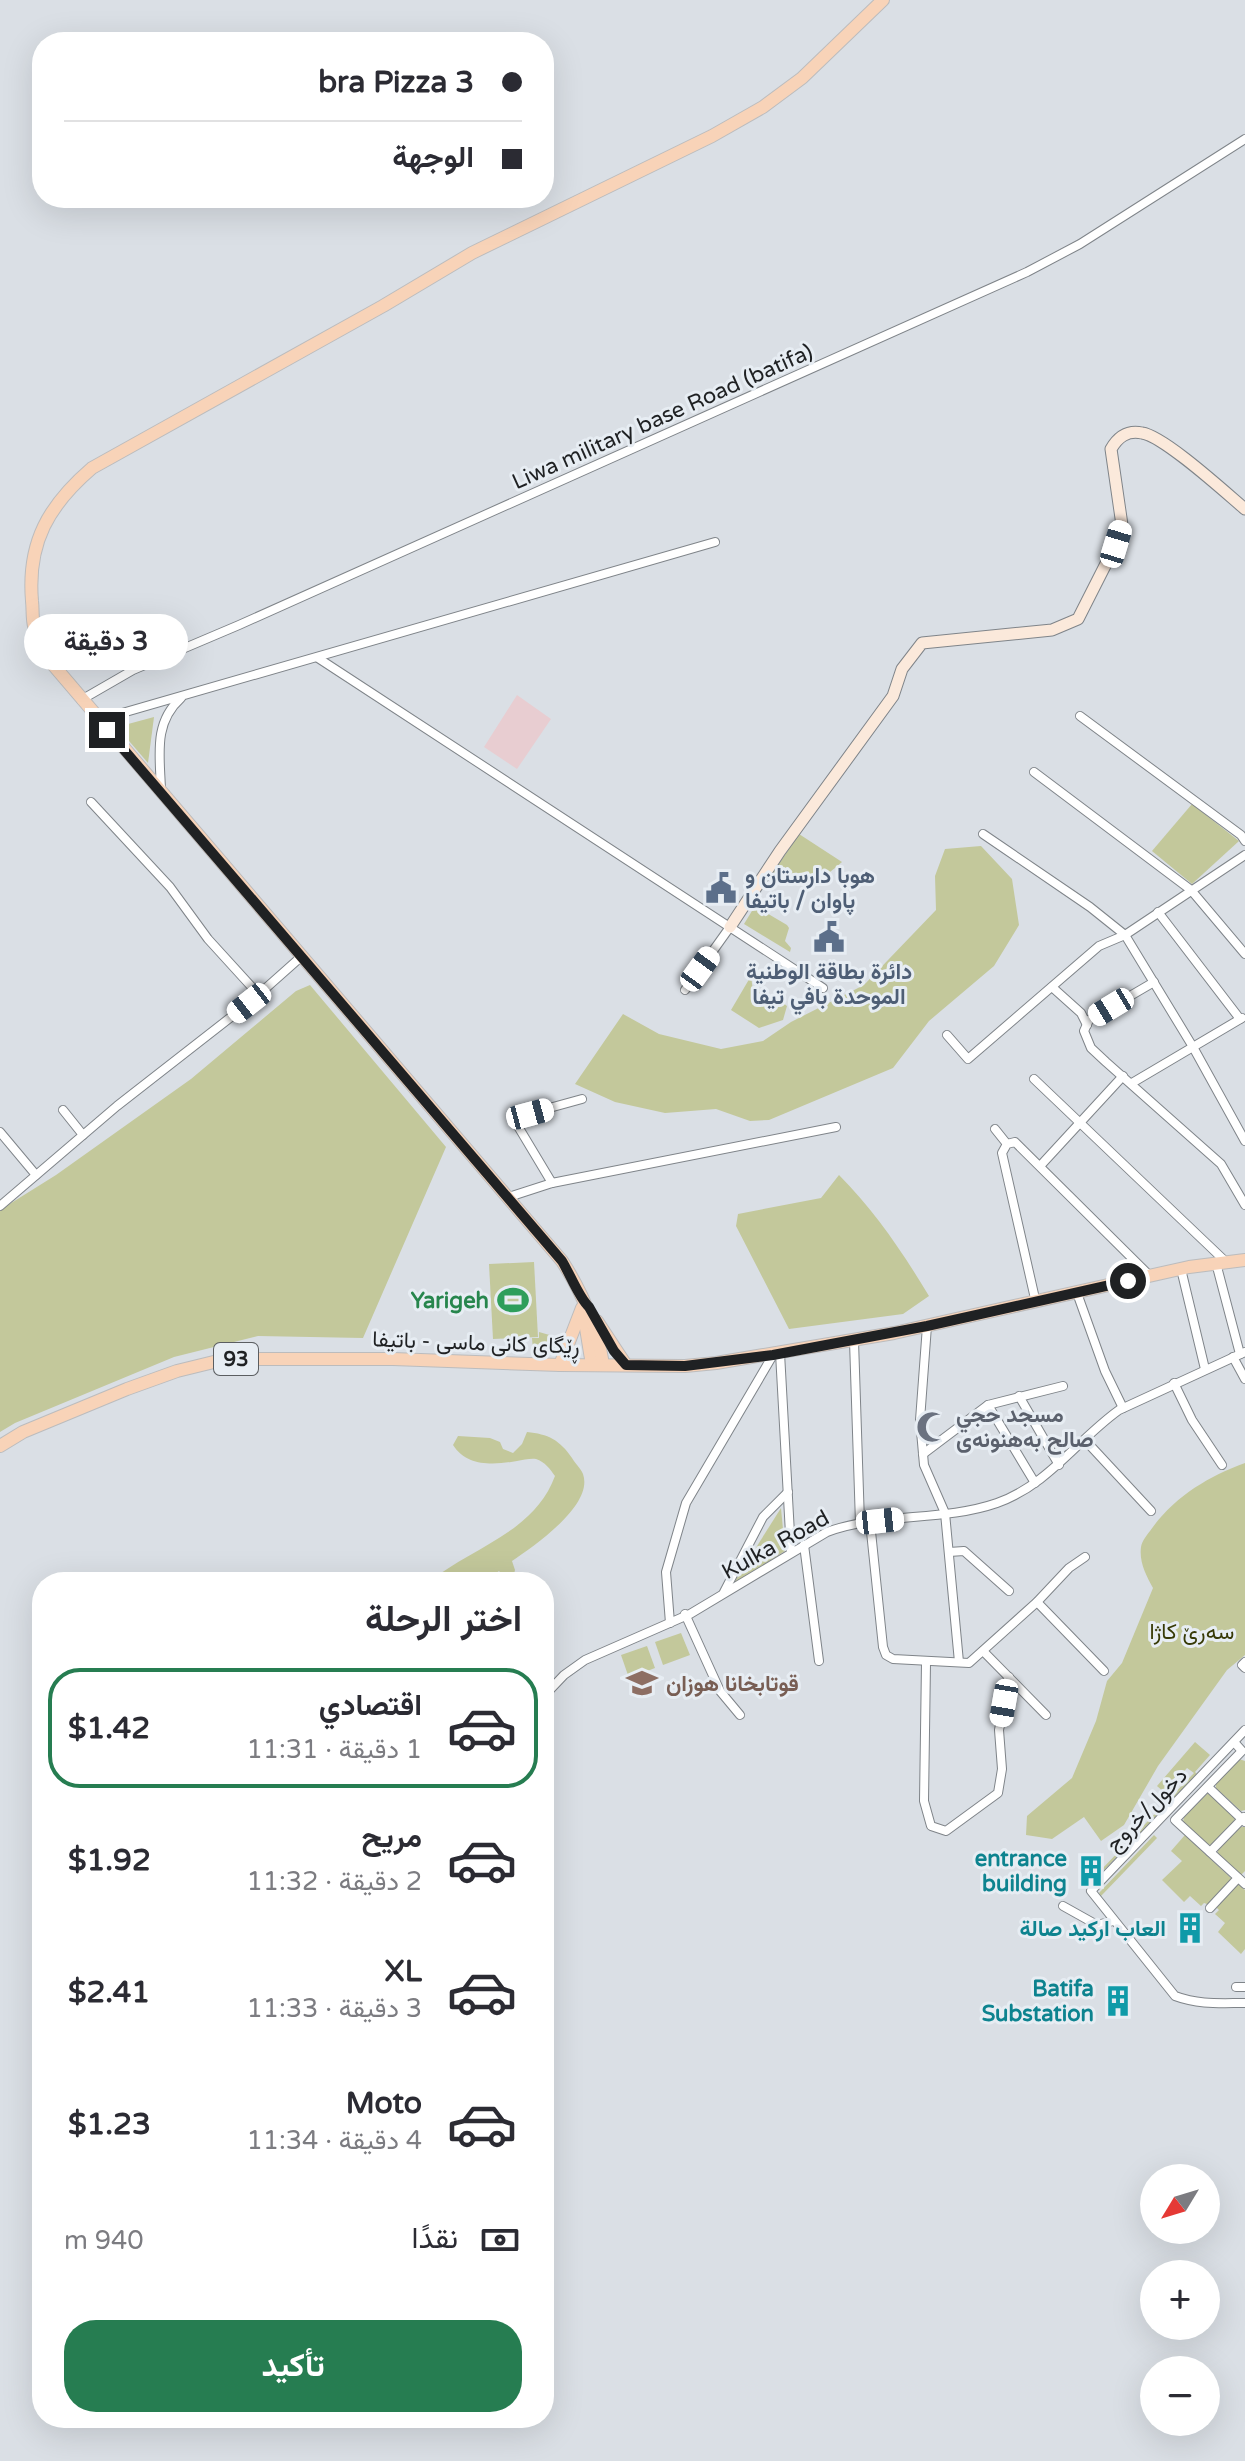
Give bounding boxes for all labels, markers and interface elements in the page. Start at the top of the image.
text: 3 bra Pizza [318,64,474,101]
text: الوجهة [392,139,474,176]
street label: Liwa military base Road (batifa) [508,339,817,495]
car [1098,518,1134,570]
callout: 3 دقيقة [25,614,189,670]
text: 3 دقيقة [64,626,148,657]
route end [89,712,125,748]
place label: هوبا دارستان و پاوان / باتيفا [745,863,875,916]
public building icon: هوبا دارستان و پاوان / باتيفا [704,871,738,905]
public building icon: دائرة بطاقة الوطنية الموحدة بافي تيفا [812,920,846,954]
car [676,943,724,995]
place label: دائرة بطاقة الوطنية الموحدة بافي تيفا [746,959,912,1015]
car [223,979,275,1027]
car [1084,984,1138,1030]
car [504,1096,556,1132]
route start [1110,1263,1146,1299]
sports icon: Yarigeh [496,1283,530,1317]
place label: Yarigeh [411,1288,489,1314]
street label: ڕێگای کانی ماسی - باتيفا [372,1326,580,1364]
road number: 93 [214,1343,258,1375]
place label: مسجد حجي صالح بەھنونەی [956,1402,1094,1455]
mosque icon: مسجد حجي صالح بەھنونەی [915,1410,949,1444]
street label: Kulka Road [717,1505,834,1585]
car [855,1507,905,1535]
text: اختر الرحلة [365,1598,522,1641]
park label: سەرێ کاژا [1150,1619,1234,1645]
school or university icon: قوتابخانا هوزان [625,1666,659,1700]
place label: قوتابخانا هوزان [666,1671,799,1697]
car [988,1677,1020,1729]
text: اقتصادي [319,1687,422,1724]
icon: car [446,1692,518,1764]
text: $1.42 [68,1710,150,1747]
text: 1 دقيقة · 11:31 [246,1734,422,1765]
street label: دخول/خروج [1100,1762,1194,1858]
text: مريح [362,1819,422,1856]
icon: car [446,1824,518,1896]
text: $1.92 [68,1842,151,1879]
place label: entrance building [975,1846,1067,1897]
building icon: entrance building [1074,1854,1108,1888]
text: 2 دقيقة · 11:32 [246,1866,422,1897]
building icon: العاب اركيد صالة [1173,1911,1207,1945]
place label: العاب اركيد صالة [1019,1916,1166,1942]
text: XL [385,1953,422,1990]
icon: car [446,1956,518,2028]
text: $2.41 [68,1974,150,2011]
place label: Batifa Substation [982,1976,1094,2027]
building icon: Batifa Substation [1101,1984,1135,2018]
text: 3 دقيقة · 11:33 [246,1993,422,2024]
text: Moto [346,2085,422,2122]
icon: car [446,2088,518,2160]
text: $1.23 [68,2106,151,2143]
text: 4 دقيقة · 11:34 [246,2125,422,2156]
north arrow [1140,2164,1220,2244]
map controls [1140,2164,1220,2436]
icon: cash [478,2218,522,2262]
text: نقدًا [412,2220,458,2257]
text: 940 m [64,2225,144,2256]
button: + [1140,2260,1220,2340]
button: تأكيد [64,2320,522,2412]
button: − [1140,2356,1220,2436]

